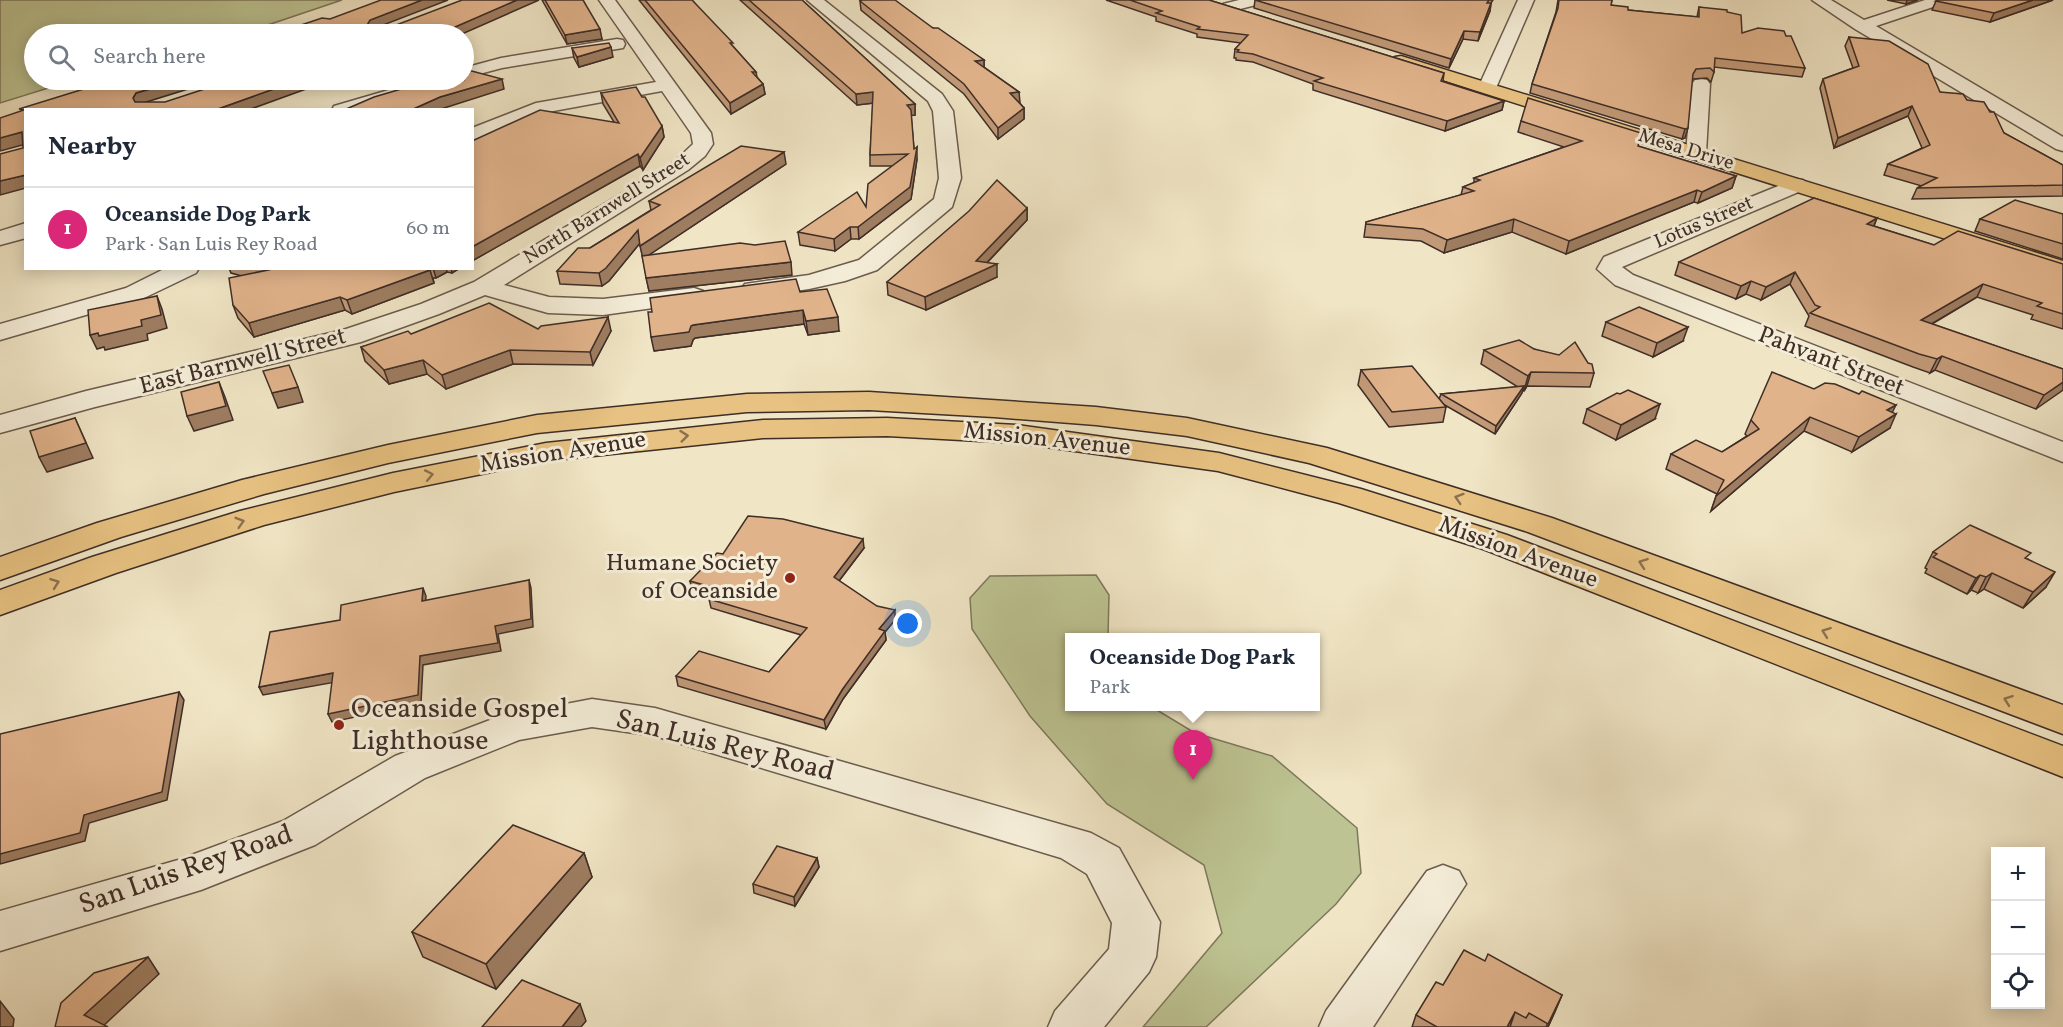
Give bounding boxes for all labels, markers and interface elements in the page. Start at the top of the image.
search box [24,24,474,90]
icon: search [45,41,78,74]
text: Search here [93,42,206,73]
street label: Mesa Drive [1635,122,1737,178]
text: Nearby [48,129,137,165]
street label: North Barnwell Street [518,146,696,272]
street label: Lotus Street [1650,190,1758,256]
text: Oceanside Dog Park [105,200,311,231]
text: 1 [63,215,72,243]
text: 60 m [406,215,450,243]
text: Park · San Luis Rey Road [105,231,318,259]
street label: Pahvant Street [1753,318,1909,406]
street label: East Barnwell Street [136,320,350,404]
street label: Mission Avenue [962,414,1132,466]
street label: Mission Avenue [477,423,649,483]
one-way arrow [680,430,689,443]
one-way arrow [424,469,434,482]
one-way arrow [1454,493,1465,505]
street label: Mission Avenue [1433,508,1603,598]
one-way arrow [234,517,245,529]
place label: Humane Society of Oceanside [606,547,778,609]
one-way arrow [1638,558,1649,571]
marker: Humane Society of Oceanside [783,571,797,585]
one-way arrow [49,577,60,590]
your location [893,609,922,638]
one-way arrow [1821,626,1831,639]
popup [1065,633,1320,711]
text: Oceanside Dog Park [1090,643,1295,674]
text: Park [1090,674,1130,702]
place label: Oceanside Gospel Lighthouse [351,690,568,761]
one-way arrow [2003,695,2014,707]
street label: San Luis Rey Road [612,700,838,792]
marker: Oceanside Gospel Lighthouse [332,718,346,732]
pin: 1 [1174,730,1212,780]
street label: San Luis Rey Road [74,815,298,925]
map controls [1991,847,2045,1009]
button: + [1991,847,2045,901]
button: − [1991,901,2045,955]
button: locate [1991,955,2045,1009]

